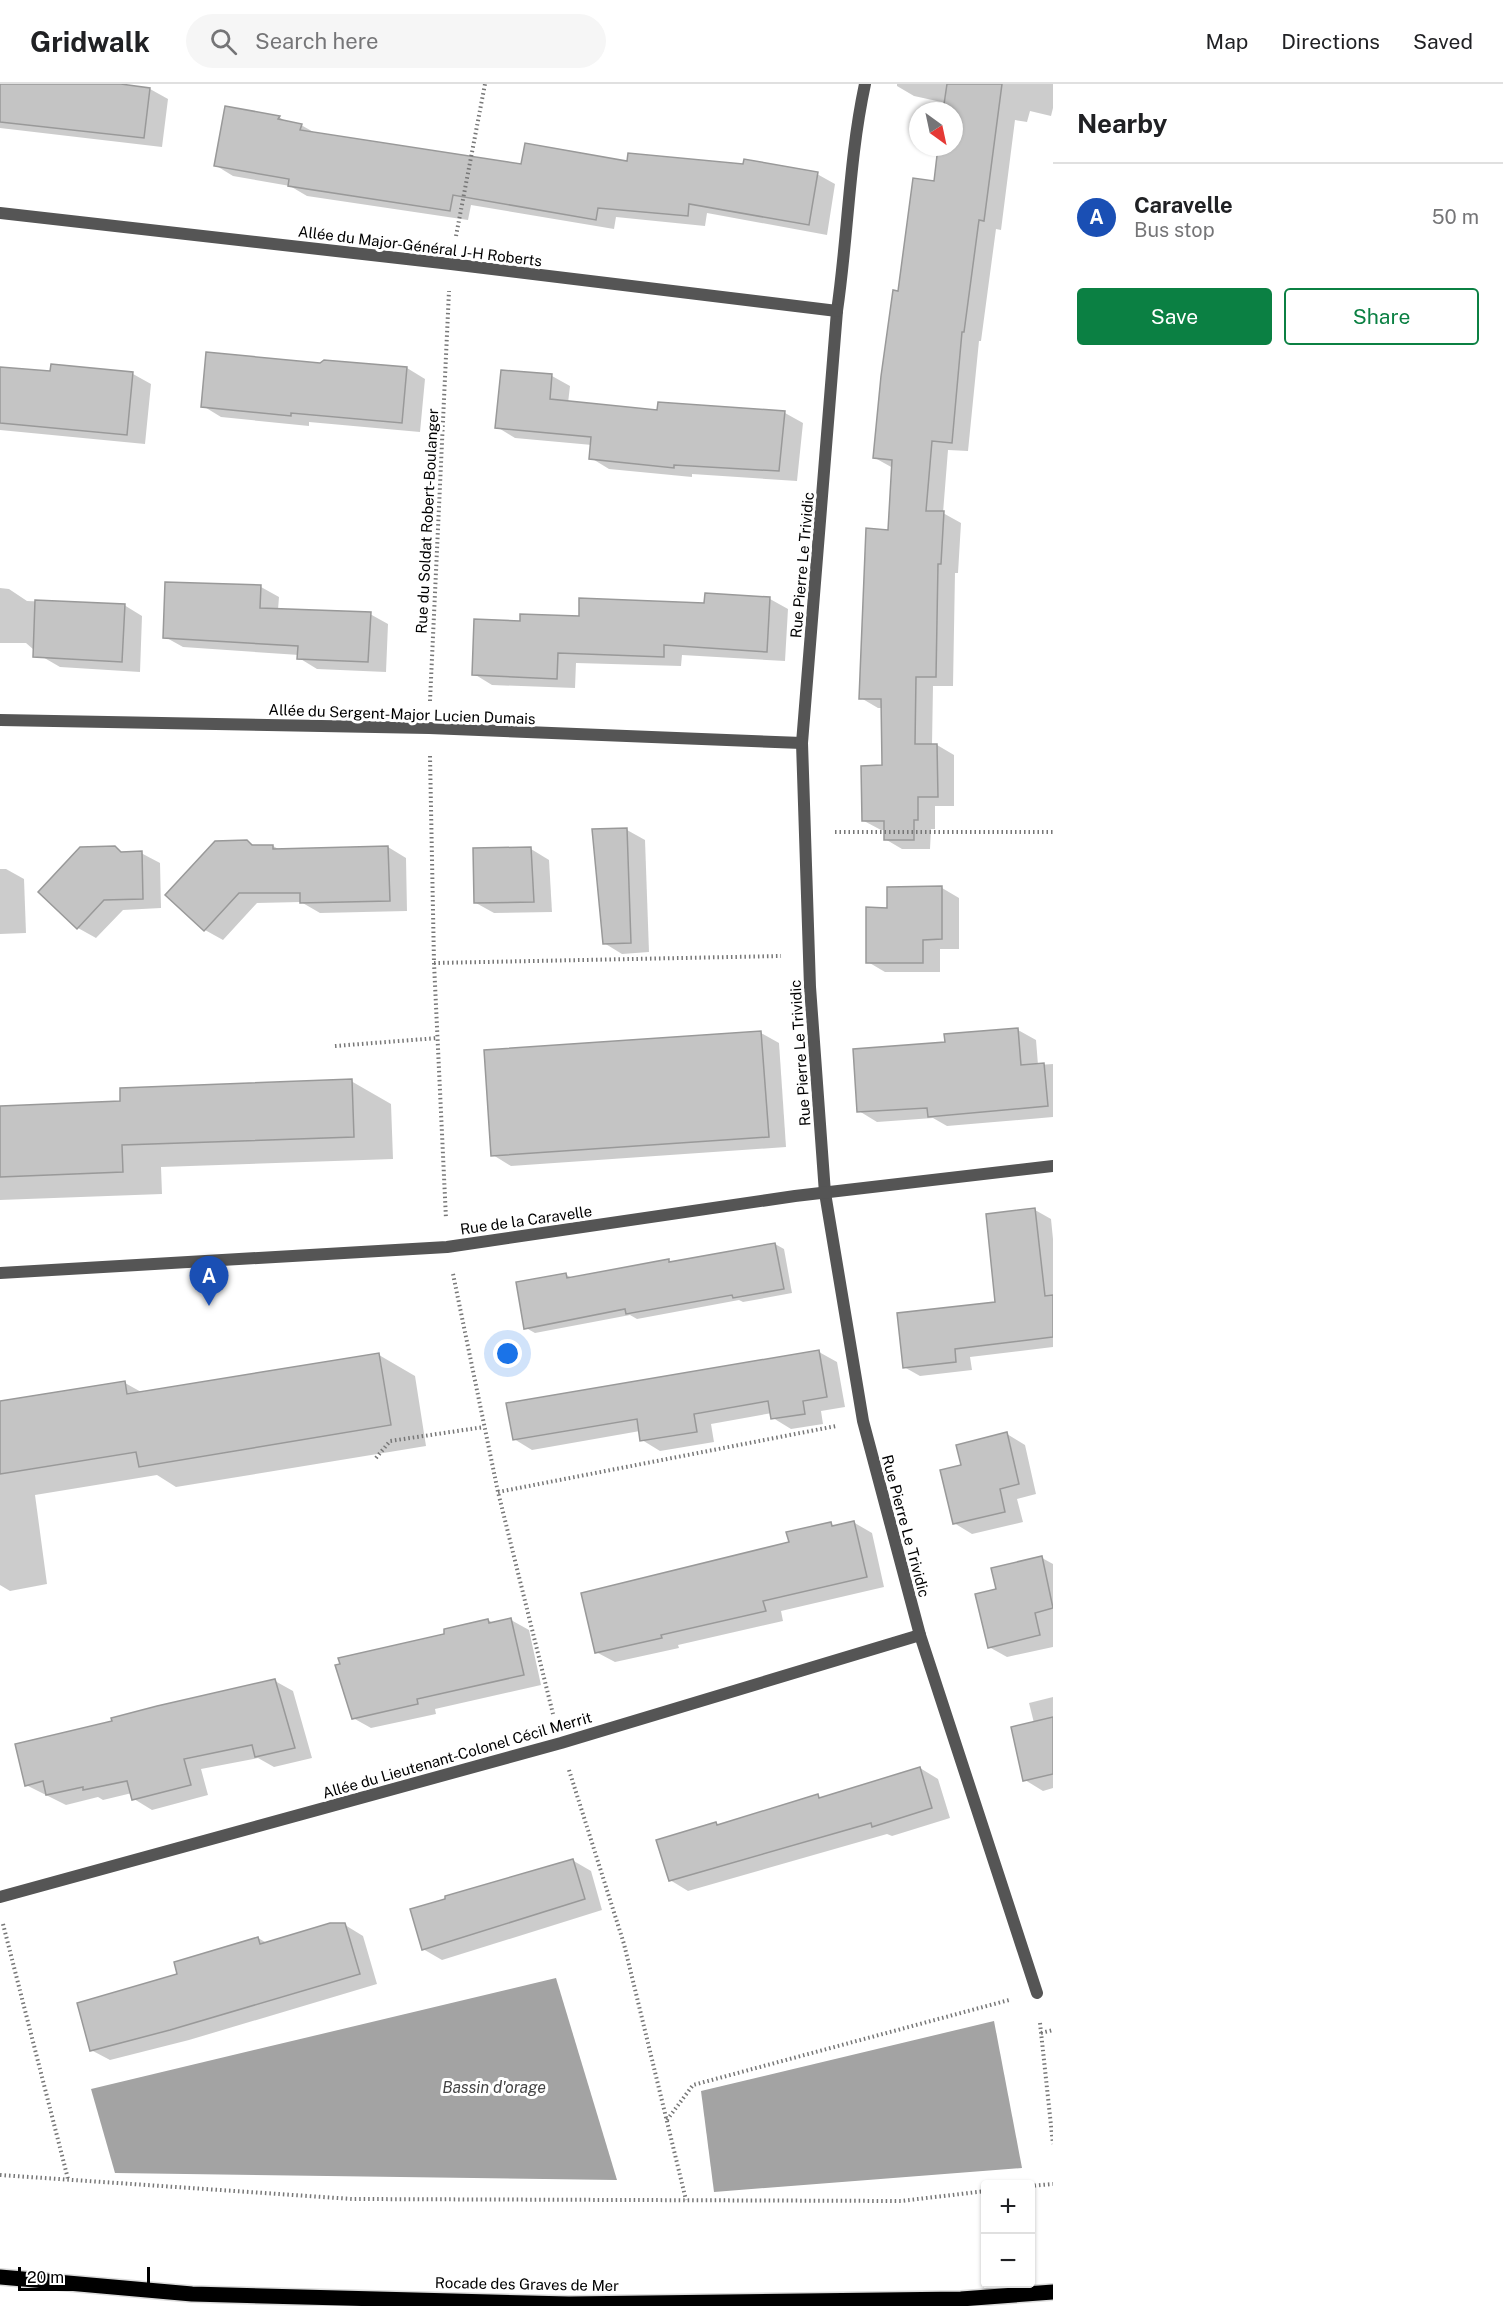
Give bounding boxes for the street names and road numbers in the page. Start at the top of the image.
street label: Allée du Major-Général J-H Roberts [297,223,543,269]
street label: Rue du Soldat Robert-Boulanger [413,408,441,634]
street label: Rue Pierre Le Trividic [787,491,817,639]
street label: Allée du Sergent-Major Lucien Dumais [268,701,536,727]
street label: Rue Pierre Le Trividic [786,979,814,1127]
street label: Rue de la Caravelle [459,1202,593,1238]
street label: Rue Pierre Le Trividic [879,1453,933,1599]
street label: Allée du Lieutenant-Colonel Cécil Merrit [320,1708,594,1802]
street label: Rocade des Graves de Mer [435,2274,619,2294]

